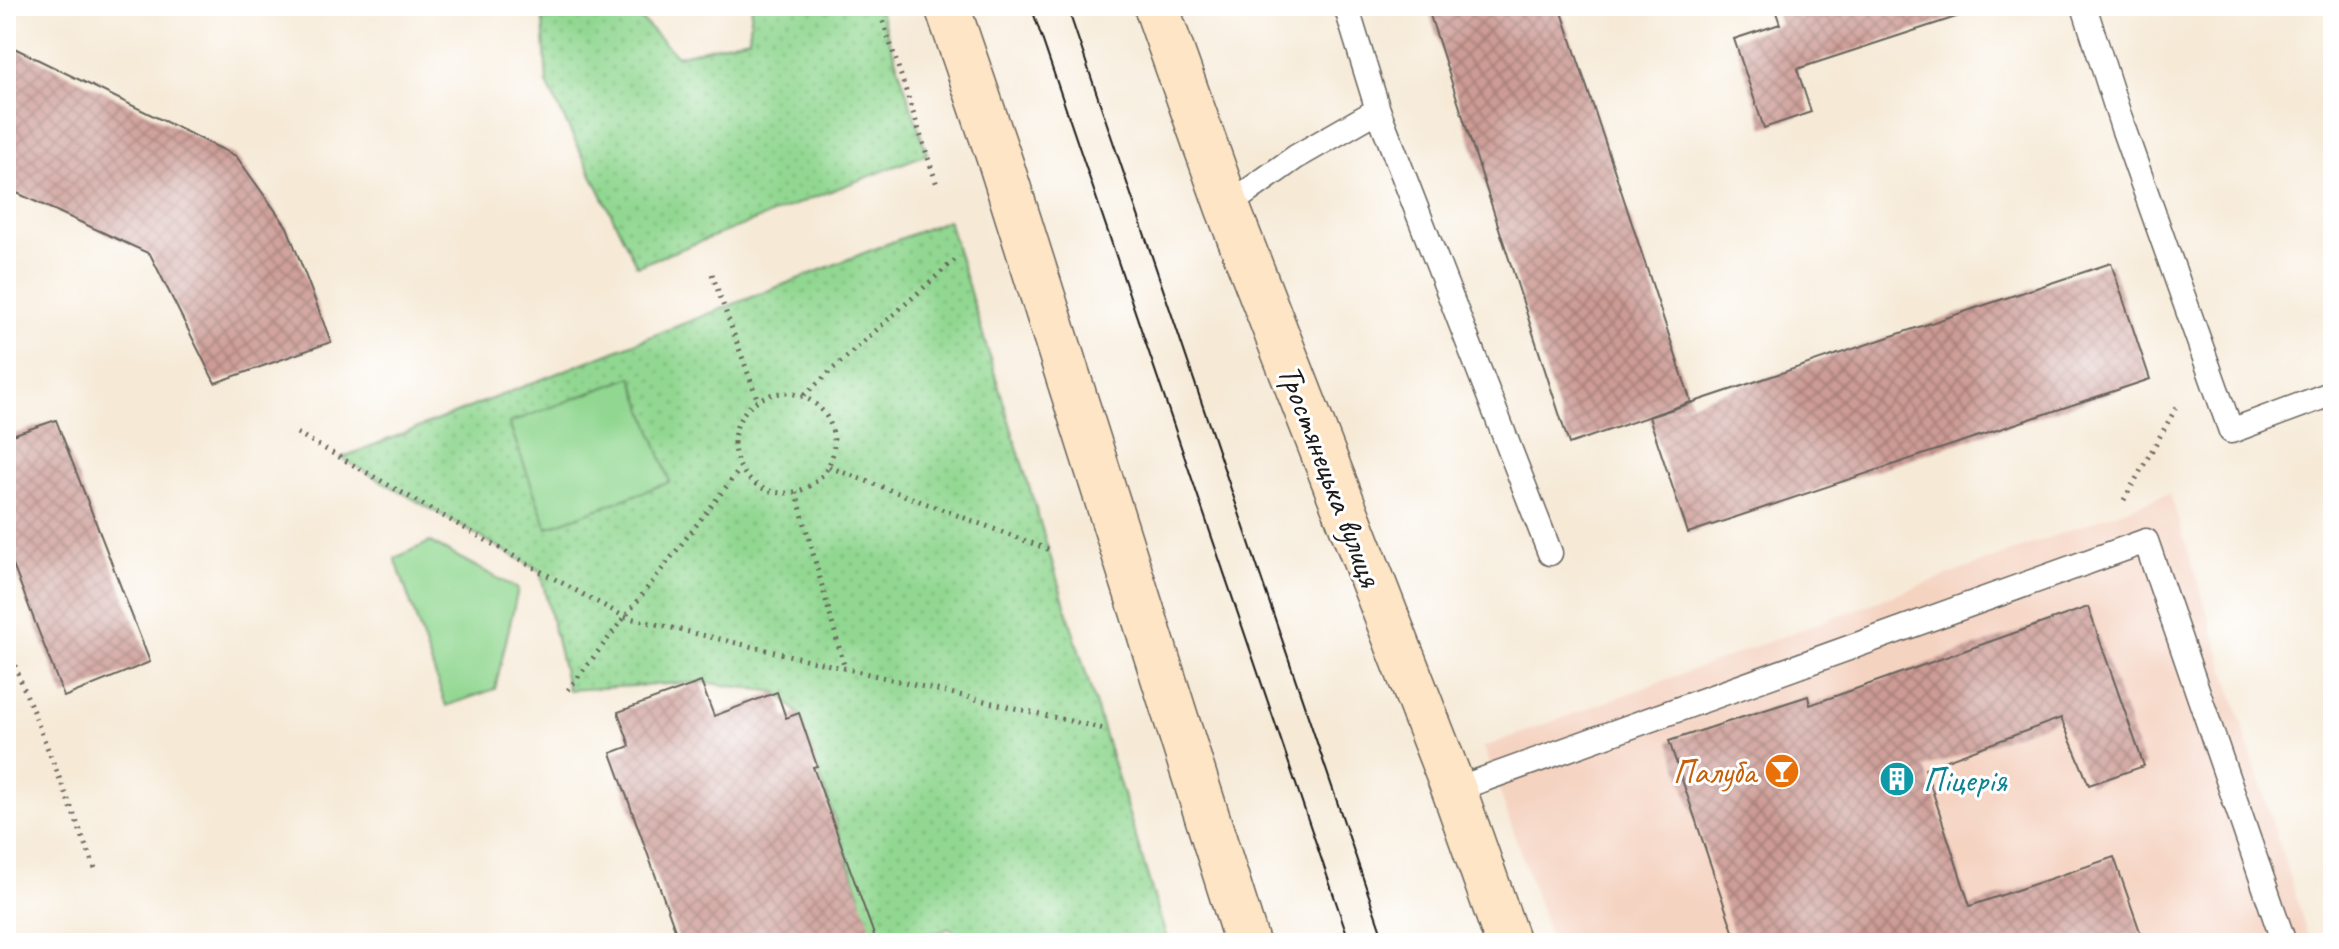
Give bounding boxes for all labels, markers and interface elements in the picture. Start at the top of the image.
street label: Тростянецька вулиця [1268,358,1393,594]
place label: Палуба [1673,750,1759,793]
bar icon: Палуба [1763,752,1801,790]
place label: Піцерія [1923,758,2008,801]
building icon: Піцерія [1878,760,1916,798]

